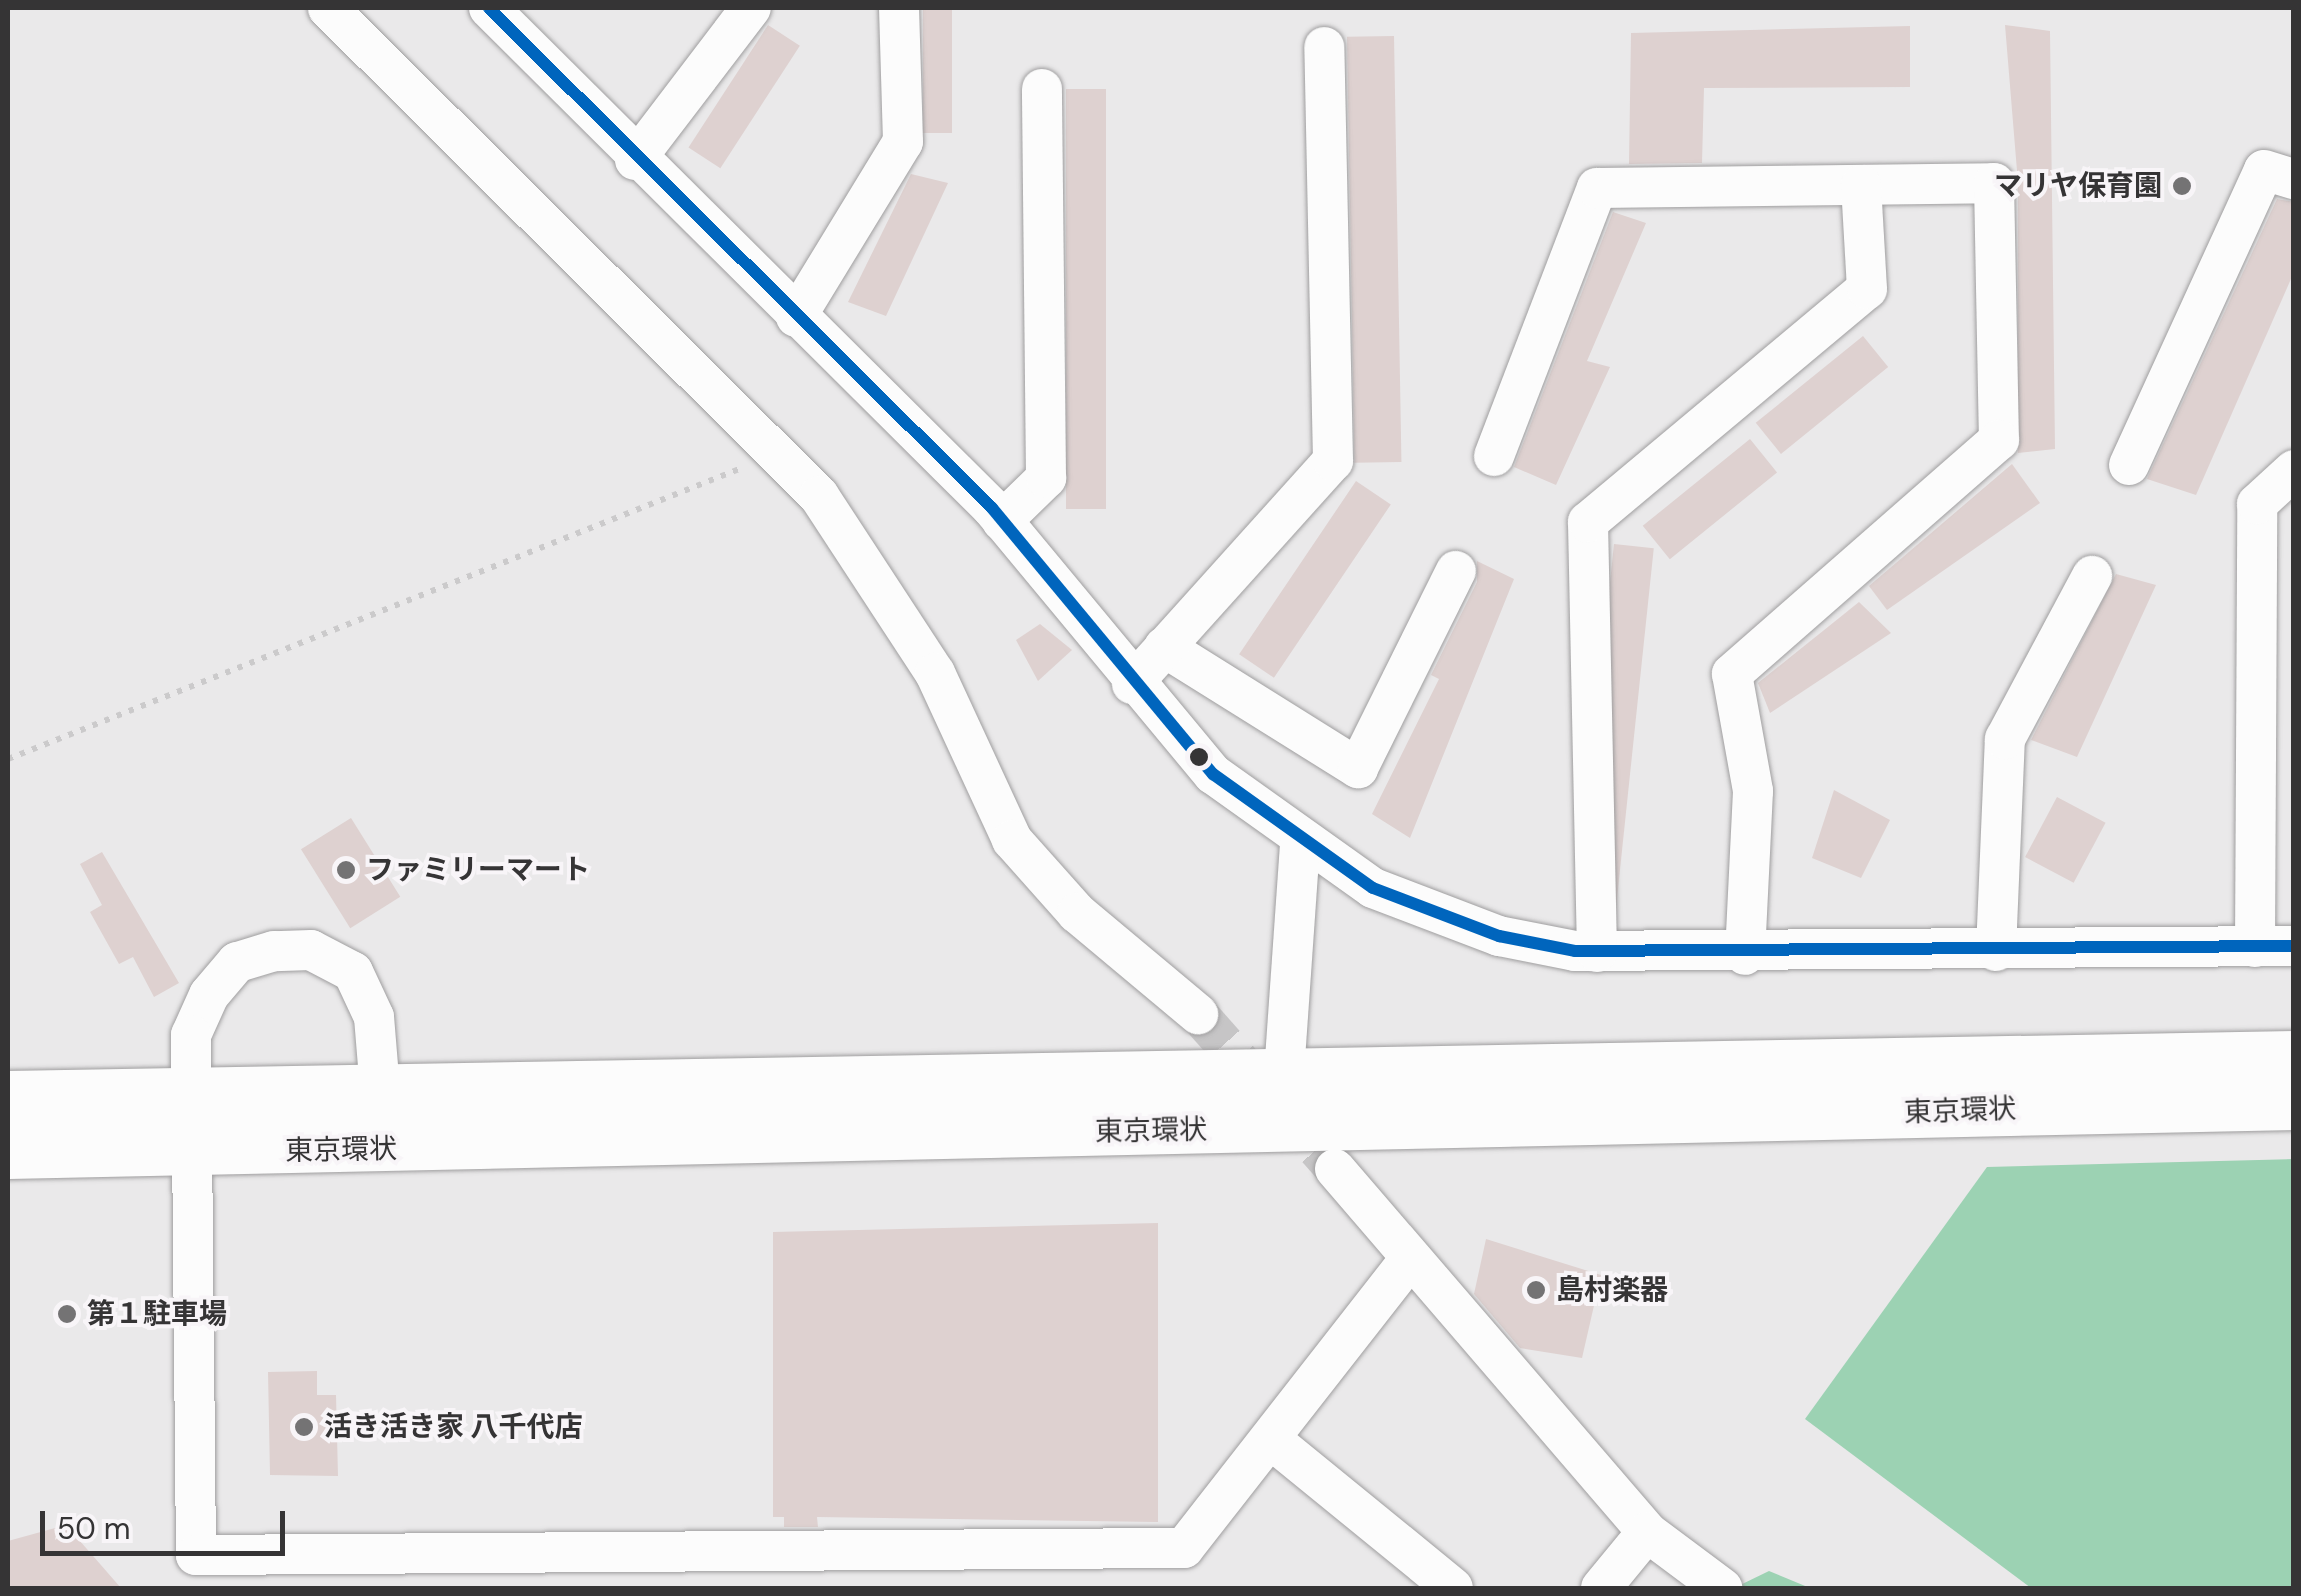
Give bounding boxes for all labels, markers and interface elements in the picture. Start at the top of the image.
place label: マリヤ保育園 [1994,169,2162,203]
marker: マリヤ保育園 [2171,175,2193,197]
unlabelled marker [1189,747,1209,767]
place label: ファミリーマート [366,853,590,887]
marker: ファミリーマート [335,859,357,881]
street label: 東京環状 [1903,1092,2017,1130]
street label: 東京環状 [1095,1113,1207,1149]
street label: 東京環状 [285,1132,397,1168]
place label: 島村楽器 [1556,1273,1668,1307]
marker: 島村楽器 [1525,1279,1547,1301]
place label: 第１駐車場 [87,1297,227,1331]
marker: 第１駐車場 [56,1303,78,1325]
place label: 活き活き家 八千代店 [324,1410,583,1444]
marker: 活き活き家 八千代店 [293,1416,315,1438]
scale bar [45,1491,290,1553]
text: 50 m [57,1509,131,1548]

